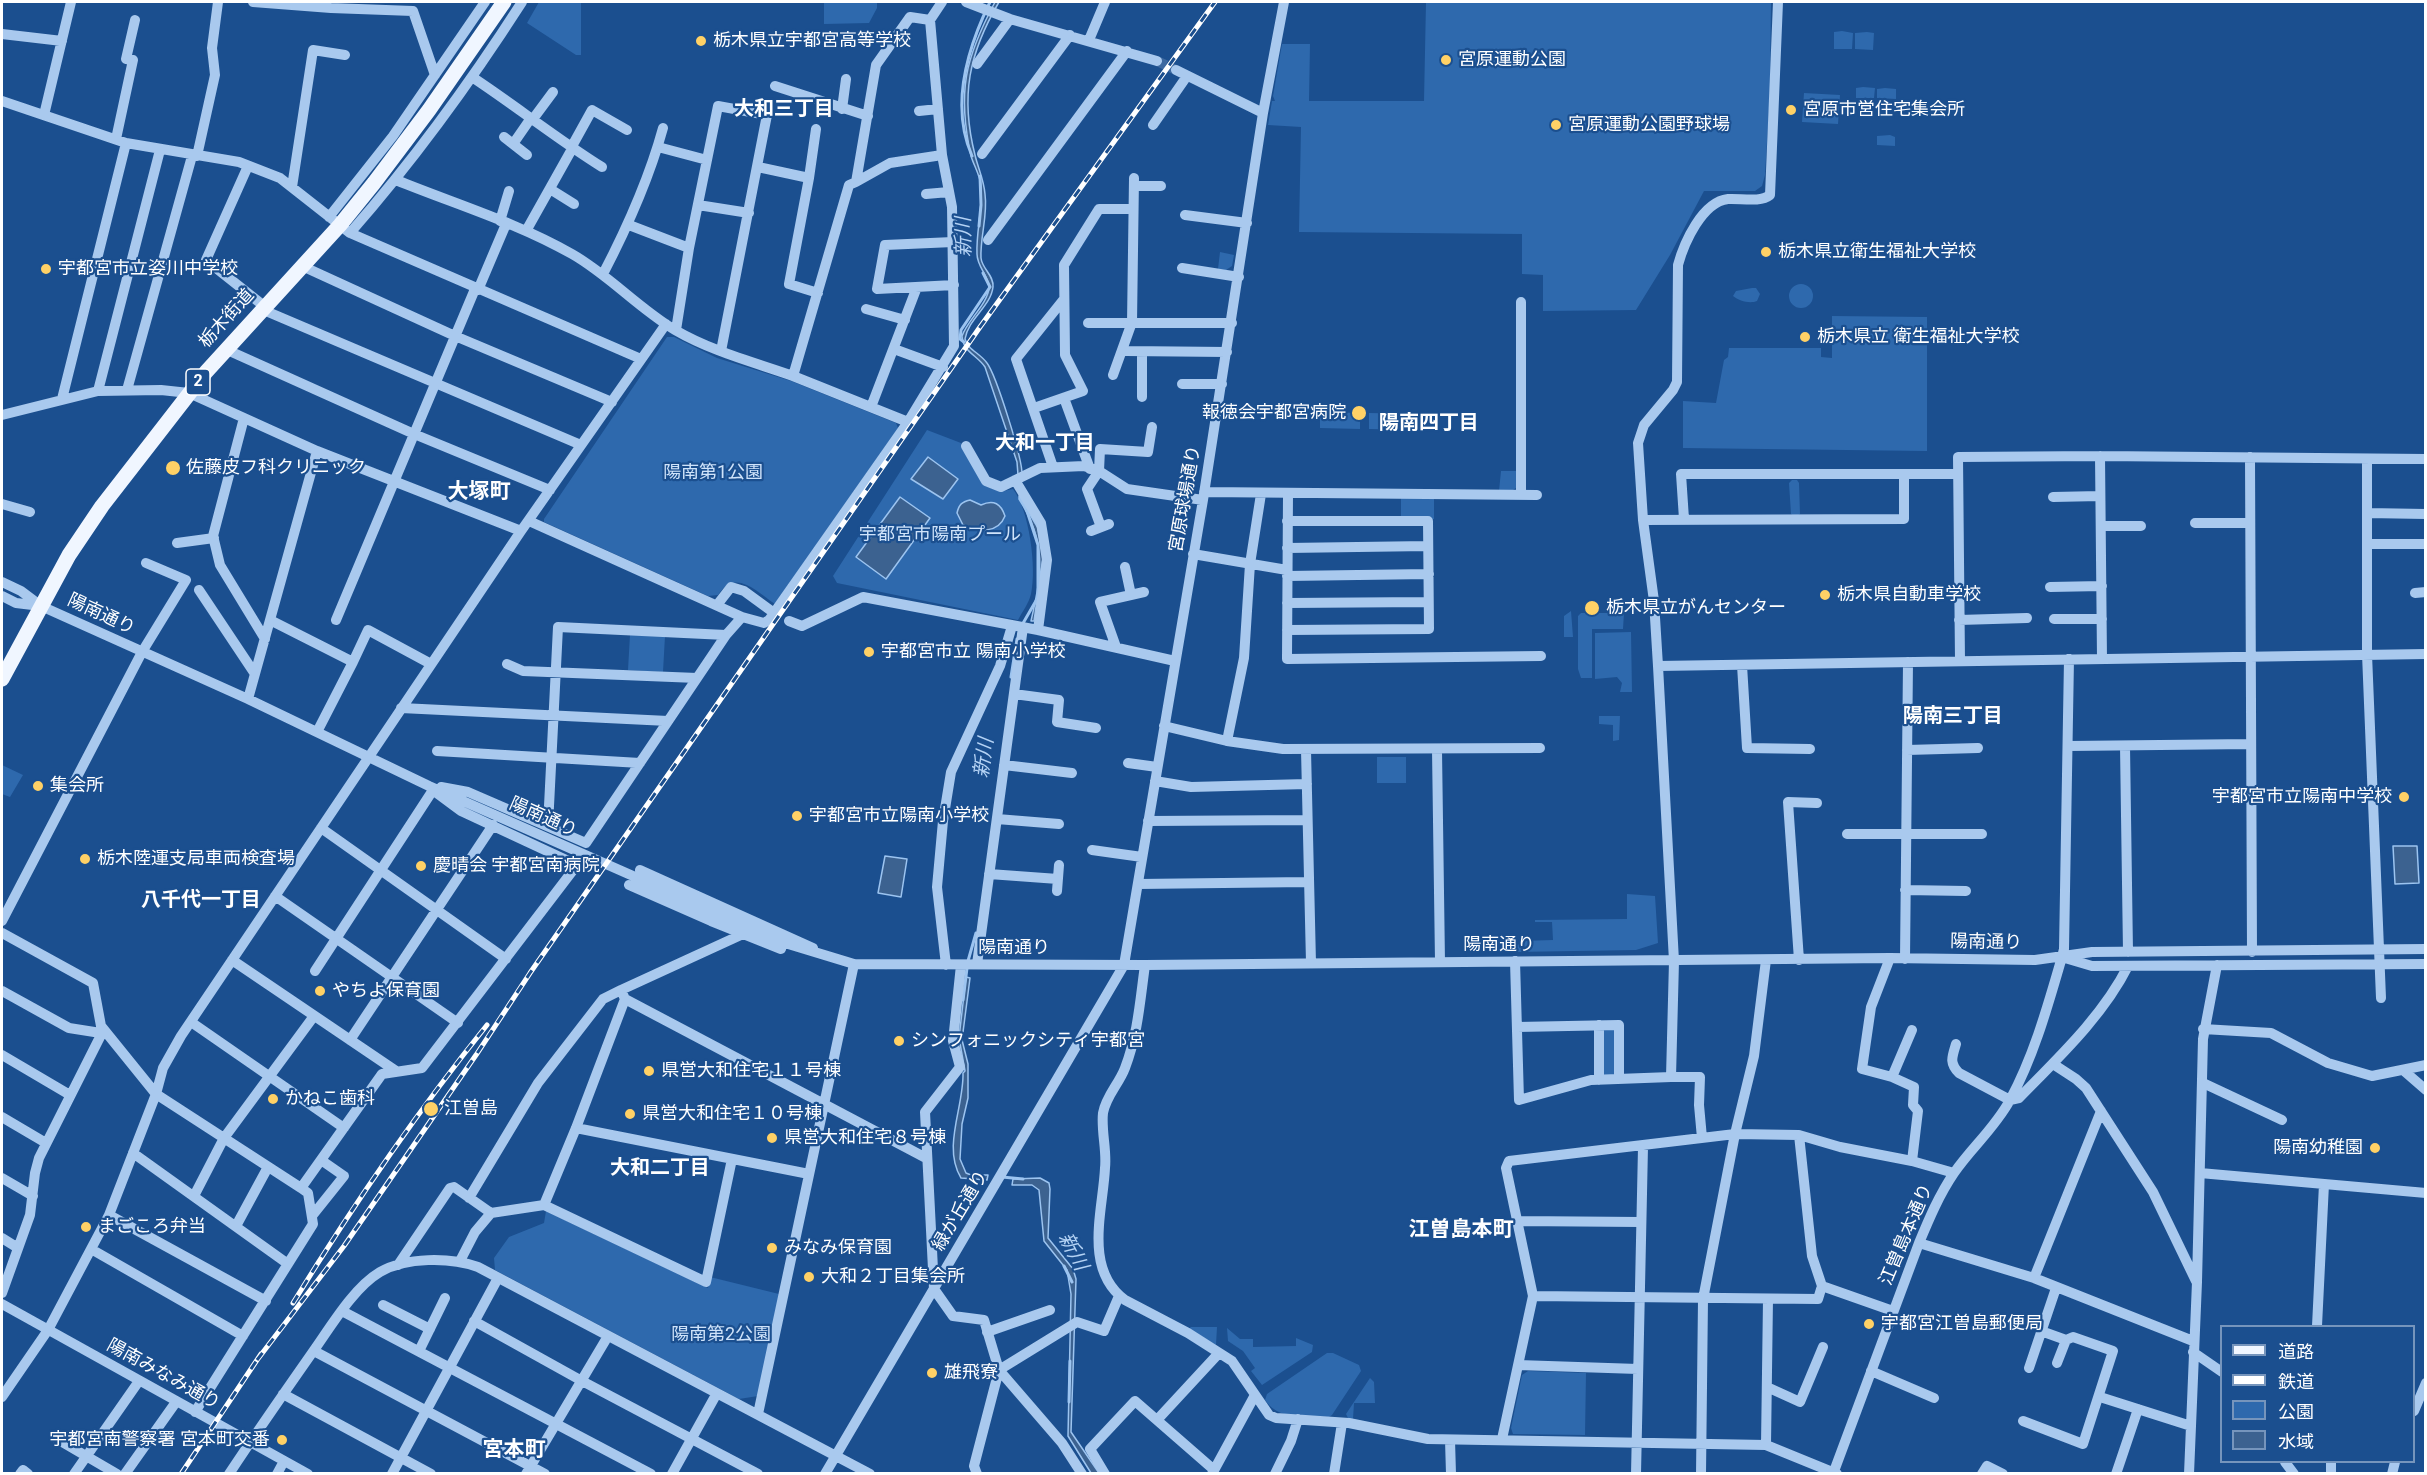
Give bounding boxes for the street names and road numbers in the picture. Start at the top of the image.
street label: 栃木街道 [195,285,259,353]
road number: 2 [186,369,210,395]
street label: 宮原球場通り [1166,444,1206,554]
street label: 陽南通り [64,590,138,640]
street label: 陽南通り [506,793,580,843]
street label: 陽南通り [1950,932,2022,954]
street label: 陽南通り [1463,934,1535,956]
street label: 陽南通り [978,937,1050,959]
street label: 緑が丘通り [929,1167,993,1255]
street label: 江曽島本通り [1876,1181,1938,1289]
street label: 陽南みなみ通り [103,1335,223,1415]

